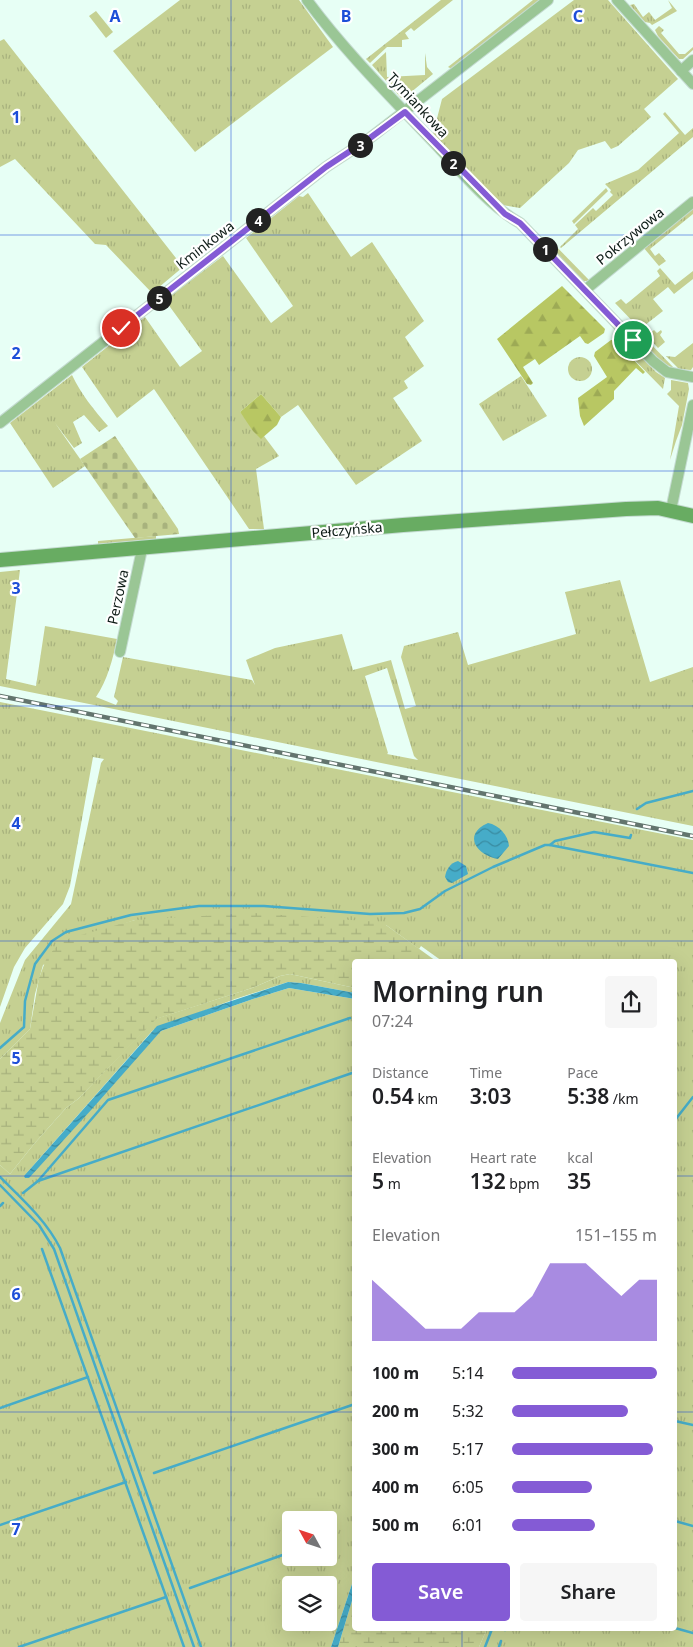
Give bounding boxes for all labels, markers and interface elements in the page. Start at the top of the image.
text: A [109,5,121,27]
text: B [341,5,351,27]
text: C [573,5,583,27]
street label: Tymiankowa [383,68,453,141]
text: 1 [11,106,21,128]
pin: 3 [348,132,372,158]
text: 3 [356,136,365,155]
pin: 2 [440,150,466,176]
text: 2 [449,154,458,173]
street label: Pokrzywowa [592,202,668,269]
pin: 4 [246,208,270,232]
text: 4 [254,211,263,230]
street label: Kminkowa [172,216,238,273]
pin: 1 [532,236,558,262]
text: 1 [541,240,550,259]
pin: 5 [146,286,172,310]
text: 5 [155,289,164,308]
pin [100,307,142,349]
icon: check [107,314,135,342]
pin [612,319,654,361]
icon: arrive [619,326,647,354]
text: 2 [11,342,21,364]
street label: Pełczyńska [311,517,383,542]
street label: Perzowa [102,568,133,626]
text: 3 [11,577,21,599]
text: 4 [11,812,21,834]
text: Morning run [372,972,544,1010]
button: share [605,976,657,1028]
text: 07:24 [372,1010,413,1032]
text: 5 [11,1047,21,1069]
text: Distance [372,1063,429,1082]
text: Time [470,1063,502,1082]
text: Pace [567,1063,598,1082]
text: 0.54 [372,1082,414,1110]
text: 3:03 [470,1082,512,1110]
text: 5:38 [567,1082,609,1110]
text: km [414,1089,438,1108]
text: /km [609,1089,639,1108]
text: Elevation [372,1148,432,1167]
text: Heart rate [470,1148,537,1167]
text: kcal [567,1148,593,1167]
text: 5 [372,1167,384,1195]
text: 132 [470,1167,506,1195]
text: 35 [567,1167,591,1195]
text: m [384,1174,401,1193]
text: bpm [506,1174,540,1193]
text: Elevation [372,1224,440,1246]
text: 151–155 m [575,1224,657,1246]
text: 6 [11,1283,21,1305]
text: 100 m [372,1362,419,1384]
text: 5:14 [452,1362,484,1384]
text: 200 m [372,1400,419,1422]
text: 5:32 [452,1400,484,1422]
text: 300 m [372,1438,419,1460]
text: 5:17 [452,1438,484,1460]
text: 400 m [372,1476,419,1498]
text: 6:05 [452,1476,484,1498]
north arrow [282,1511,338,1566]
map controls [282,1511,337,1631]
text: 500 m [372,1514,419,1536]
text: 6:01 [452,1514,484,1536]
text: 7 [11,1518,21,1540]
button: Save [372,1563,510,1621]
button: Share [520,1563,657,1621]
button: layers [282,1576,337,1631]

